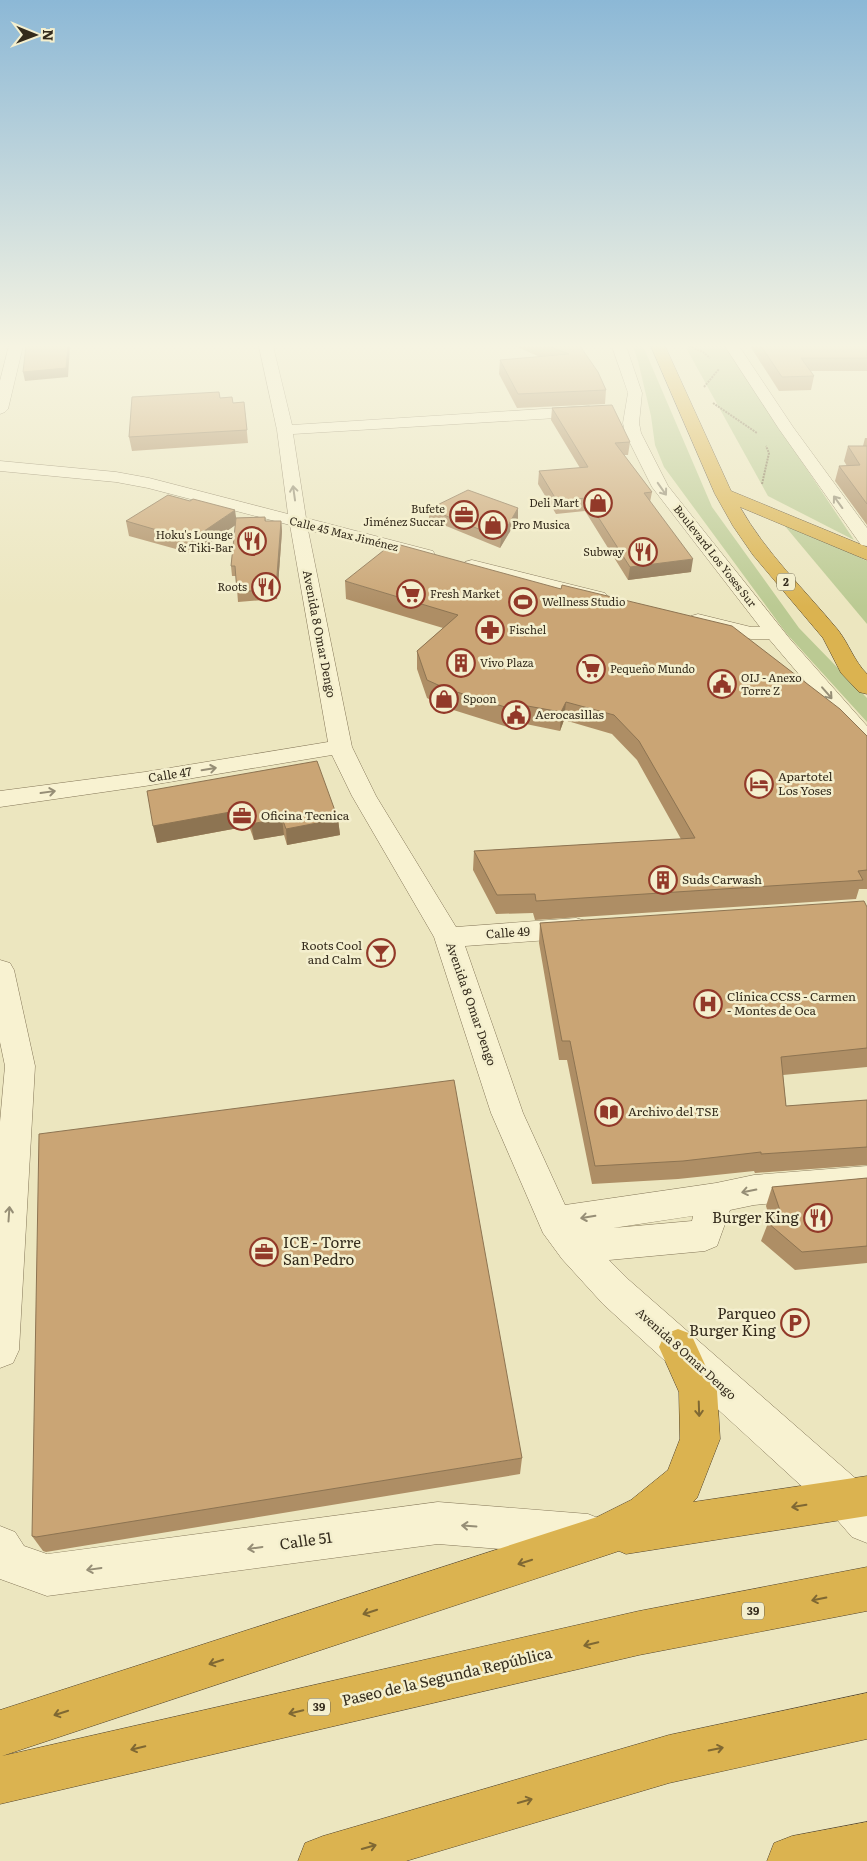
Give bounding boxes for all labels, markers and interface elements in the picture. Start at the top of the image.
north arrow [10,10,60,60]
text: N [39,29,59,42]
one-way arrow [657,482,667,496]
one-way arrow [289,485,299,501]
shop icon: Deli Mart [583,488,613,518]
place label: Deli Mart [529,494,580,510]
one-way arrow [833,495,843,509]
place label: Bufete Jiménez Succar [363,500,446,529]
office icon: Bufete Jiménez Succar [449,500,479,530]
street label: Boulevard Los Yoses Sur [671,501,761,611]
shop icon: Pro Musica [478,510,508,540]
street label: Calle 45 Max Jiménez [288,512,401,554]
place label: Pro Musica [512,516,570,532]
place label: Hoku's Lounge & Tiki-Bar [156,526,234,555]
restaurant icon: Hoku's Lounge & Tiki-Bar [237,526,267,556]
restaurant icon: Subway [628,537,658,567]
place label: Subway [583,543,625,559]
street label: Avenida 8 Omar Dengo [299,568,341,699]
restaurant icon: Roots [251,572,281,602]
road number: 2 [777,574,795,590]
place label: Roots [217,578,247,594]
supermarket icon: Fresh Market [396,579,426,609]
place label: Fresh Market [430,585,500,601]
sports icon: Wellness Studio [508,587,538,617]
place label: Wellness Studio [542,593,625,609]
pharmacy icon: Fischel [475,615,505,645]
place label: Fischel [509,621,547,637]
building icon: Vivo Plaza [446,648,476,678]
place label: Vivo Plaza [480,654,534,670]
supermarket icon: Pequeño Mundo [576,654,606,684]
place label: Pequeño Mundo [610,660,695,676]
public building icon: OIJ - Anexo Torre Z [707,669,737,699]
place label: OIJ - Anexo Torre Z [741,669,802,698]
shop icon: Spoon [429,684,459,714]
one-way arrow [821,687,832,700]
place label: Spoon [463,690,496,706]
public building icon: Aerocasillas [501,700,531,730]
place label: Aerocasillas [535,705,605,723]
street label: Calle 47 [147,762,193,786]
one-way arrow [201,763,217,773]
place label: Apartotel Los Yoses [778,767,833,799]
hotel icon: Apartotel Los Yoses [744,769,774,799]
one-way arrow [40,787,56,797]
office icon: Oficina Tecnica [227,801,257,831]
place label: Oficina Tecnica [261,806,350,824]
building icon: Suds Carwash [648,865,678,895]
place label: Suds Carwash [682,870,762,888]
street label: Calle 49 [485,921,531,943]
place label: Roots Cool and Calm [301,936,362,968]
bar icon: Roots Cool and Calm [366,938,396,968]
street label: Avenida 8 Omar Dengo [442,939,502,1068]
place label: Clínica CCSS - Carmen - Montes de Oca [727,987,856,1019]
hospital icon: Clínica CCSS - Carmen - Montes de Oca [693,989,723,1019]
library icon: Archivo del TSE [594,1097,624,1127]
place label: Archivo del TSE [628,1102,719,1120]
one-way arrow [741,1187,757,1196]
restaurant icon: Burger King [803,1203,833,1233]
place label: Burger King [712,1205,800,1228]
one-way arrow [5,1206,14,1222]
one-way arrow [581,1212,597,1222]
place label: ICE - Torre San Pedro [283,1230,361,1270]
office icon: ICE - Torre San Pedro [249,1237,279,1267]
place label: Parqueo Burger King [689,1301,777,1341]
street label: Avenida 8 Omar Dengo [632,1303,741,1403]
parking icon: Parqueo Burger King [780,1308,810,1338]
one-way arrow [695,1400,704,1416]
one-way arrow [791,1501,807,1511]
one-way arrow [461,1521,477,1530]
street label: Calle 51 [278,1524,334,1555]
one-way arrow [248,1543,264,1553]
one-way arrow [517,1557,533,1567]
one-way arrow [86,1564,102,1574]
one-way arrow [812,1594,828,1604]
road number: 39 [742,1602,764,1620]
one-way arrow [362,1607,378,1617]
street label: Paseo de la Segunda República [339,1640,555,1711]
one-way arrow [584,1640,600,1649]
one-way arrow [208,1658,224,1667]
road number: 39 [308,1698,330,1715]
one-way arrow [54,1708,70,1718]
one-way arrow [289,1708,305,1717]
one-way arrow [131,1744,147,1754]
one-way arrow [708,1744,724,1753]
one-way arrow [517,1796,533,1806]
one-way arrow [361,1842,377,1852]

